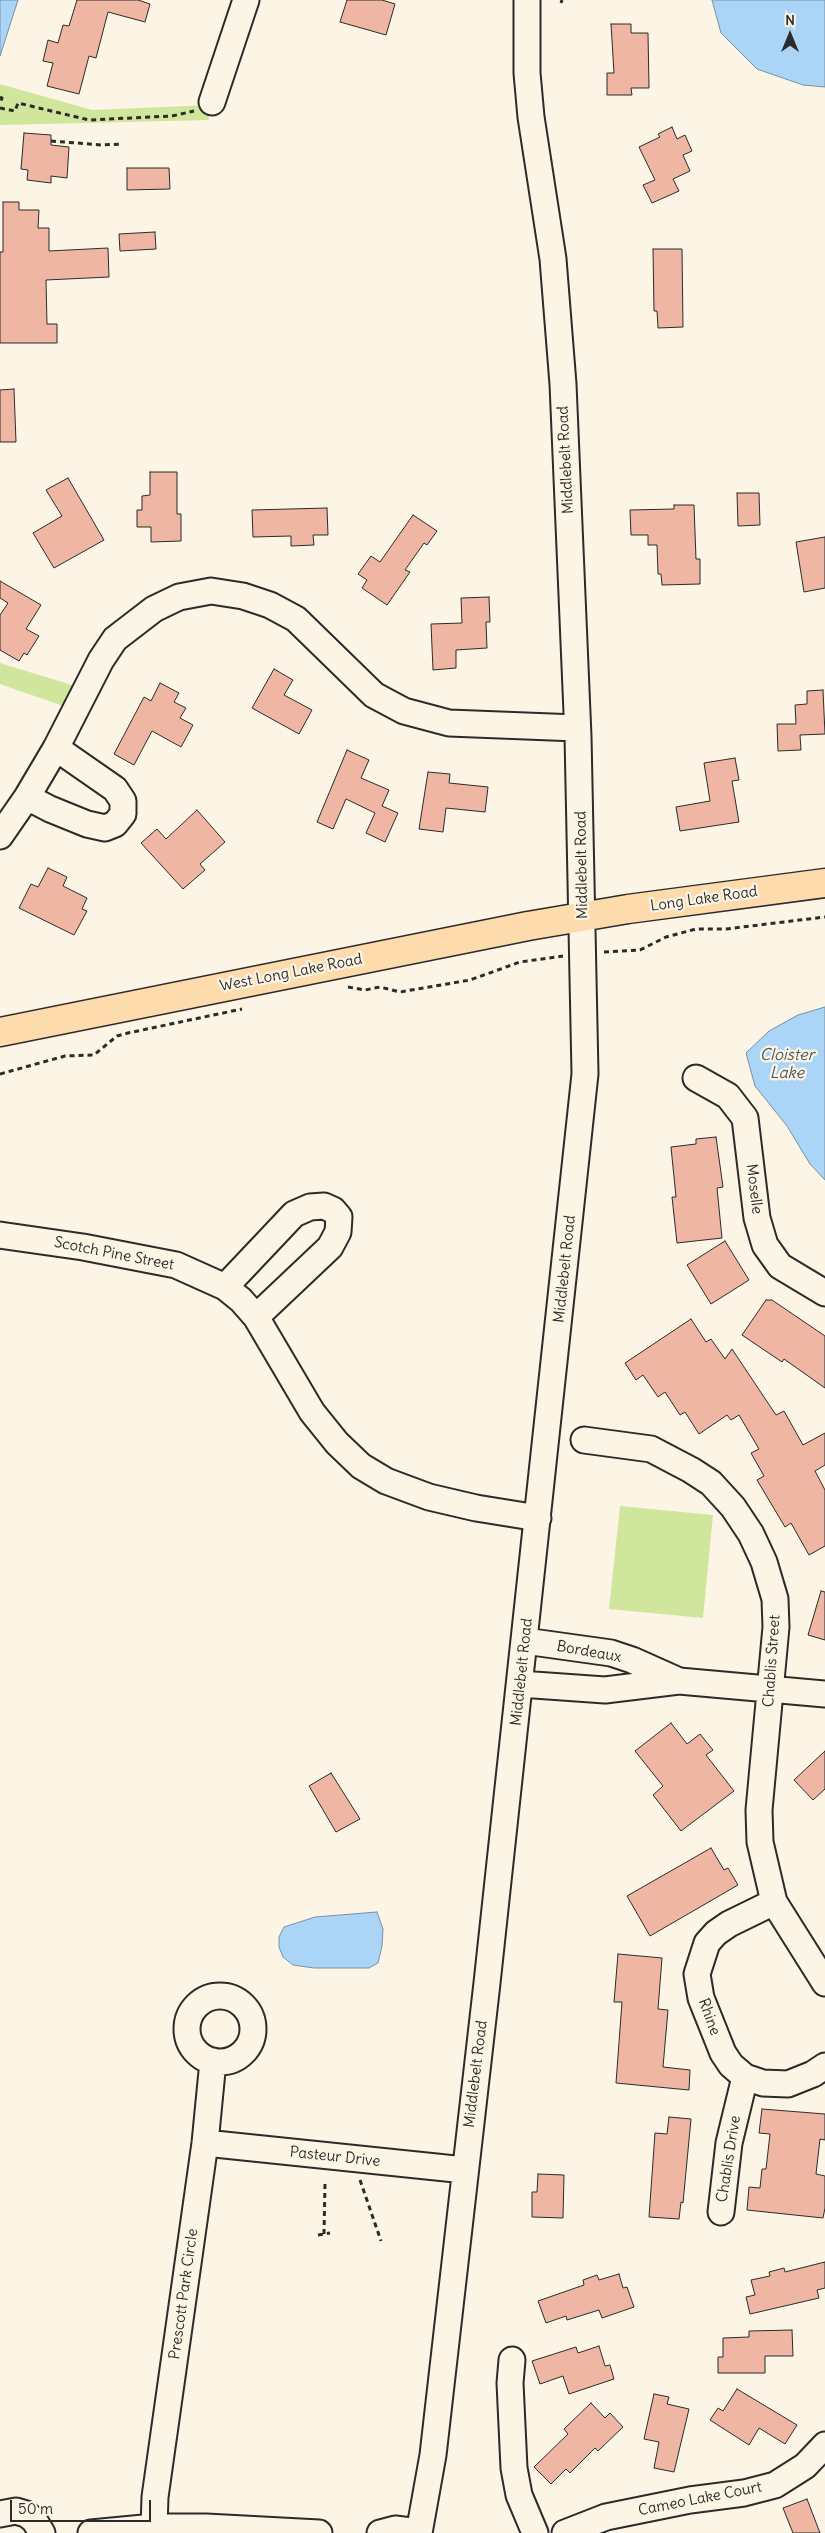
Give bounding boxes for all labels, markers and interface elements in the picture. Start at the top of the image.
north arrow [765,10,815,60]
text: N [785,11,795,29]
street label: Middlebelt Road [554,406,578,514]
street label: Middlebelt Road [572,811,592,919]
street label: Long Lake Road [649,883,759,915]
street label: West Long Lake Road [218,950,364,996]
water label: Cloister Lake [760,1045,814,1083]
street label: Moselle [742,1163,766,1215]
street label: Middlebelt Road [550,1214,580,1324]
street label: Scotch Pine Street [52,1234,176,1274]
street label: Chablis Street [760,1614,784,1708]
street label: Middlebelt Road [507,1617,537,1727]
street label: Bordeaux [555,1637,623,1667]
street label: Rhine [694,1996,724,2038]
street label: Middlebelt Road [460,2019,492,2129]
street label: Chablis Drive [713,2114,745,2204]
street label: Pasteur Drive [289,2143,381,2171]
street label: Prescott Park Circle [166,2227,202,2361]
street label: Cameo Lake Court [637,2478,763,2520]
scale bar [12,2490,154,2522]
text: 50 m [18,2499,53,2518]

